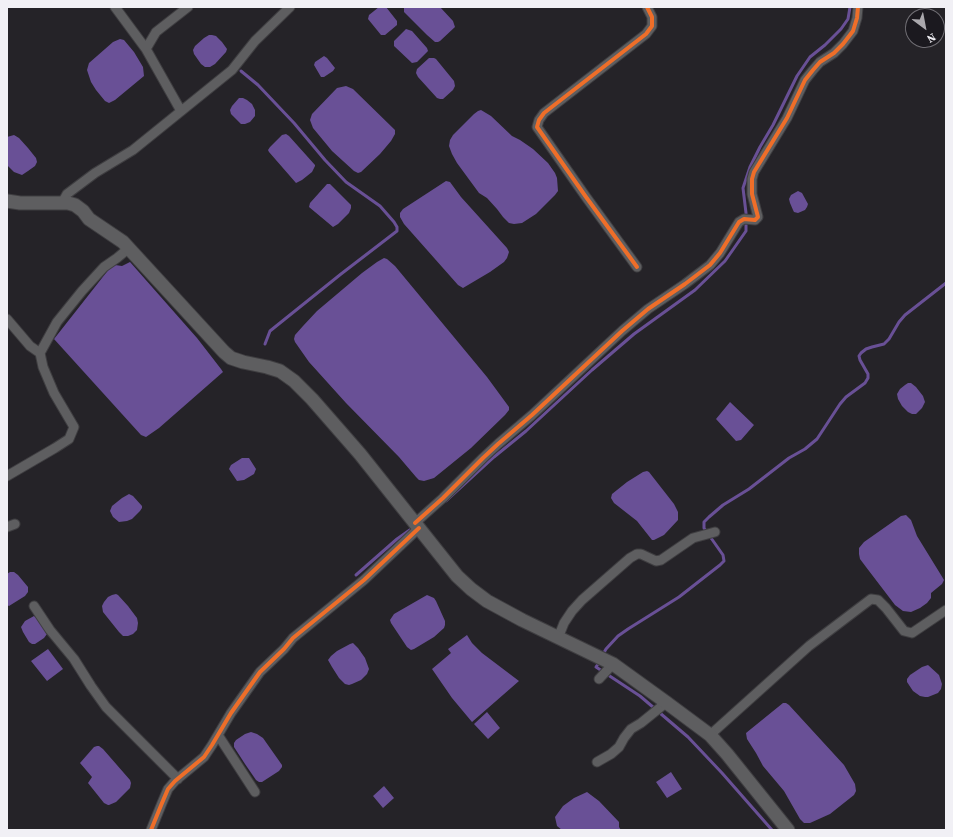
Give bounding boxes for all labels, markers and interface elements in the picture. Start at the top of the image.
north arrow [905,8,945,48]
text: N [924,29,938,46]

